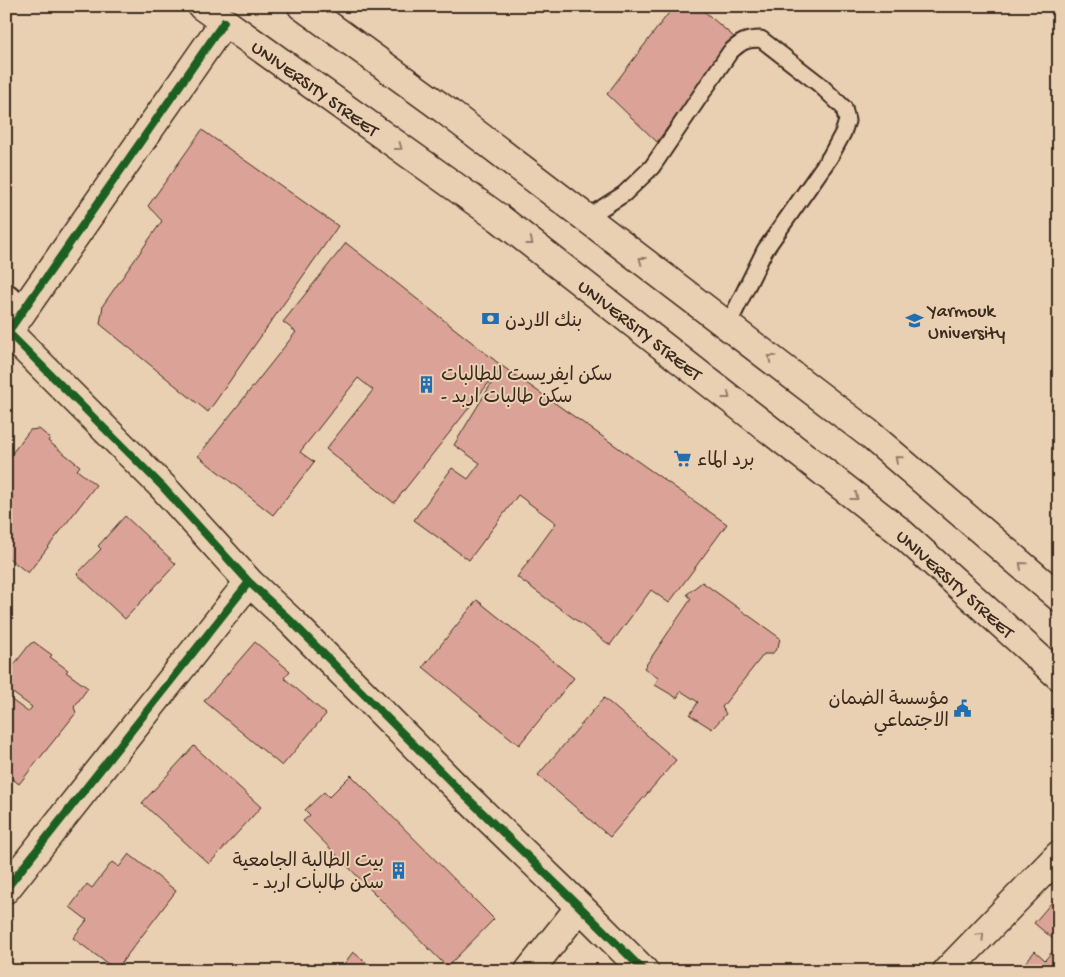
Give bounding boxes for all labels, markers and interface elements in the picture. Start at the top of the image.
street label: UNIVERSITY STREET [246,37,383,144]
one-way arrow [393,141,403,150]
one-way arrow [524,237,533,245]
one-way arrow [638,257,648,266]
street label: UNIVERSITY STREET [572,276,706,388]
place label: Yarmouk University [926,301,1006,346]
bank icon: بنك الاردن [481,309,501,329]
school or university icon: Yarmouk University [904,310,924,330]
place label: بنك الاردن [505,311,582,334]
one-way arrow [767,355,777,364]
place label: سكن ايفريست للطالبات - سكن طالبات اربد [441,365,613,410]
building icon: سكن ايفريست للطالبات - سكن طالبات اربد [417,374,437,394]
one-way arrow [721,391,730,399]
supermarket icon: برد الماء [673,448,693,468]
place label: برد الماء [697,450,755,473]
one-way arrow [895,456,904,465]
one-way arrow [849,491,858,499]
street label: UNIVERSITY STREET [890,526,1018,645]
one-way arrow [1018,562,1027,571]
place label: مؤسسة الضمان الاجتماعي [829,689,949,736]
public building icon: مؤسسة الضمان الاجتماعي [953,698,973,718]
place label: بيت الطالبة الجامعية - سكن طالبات اربد [233,851,384,896]
building icon: بيت الطالبة الجامعية - سكن طالبات اربد [388,860,408,880]
one-way arrow [975,932,984,941]

